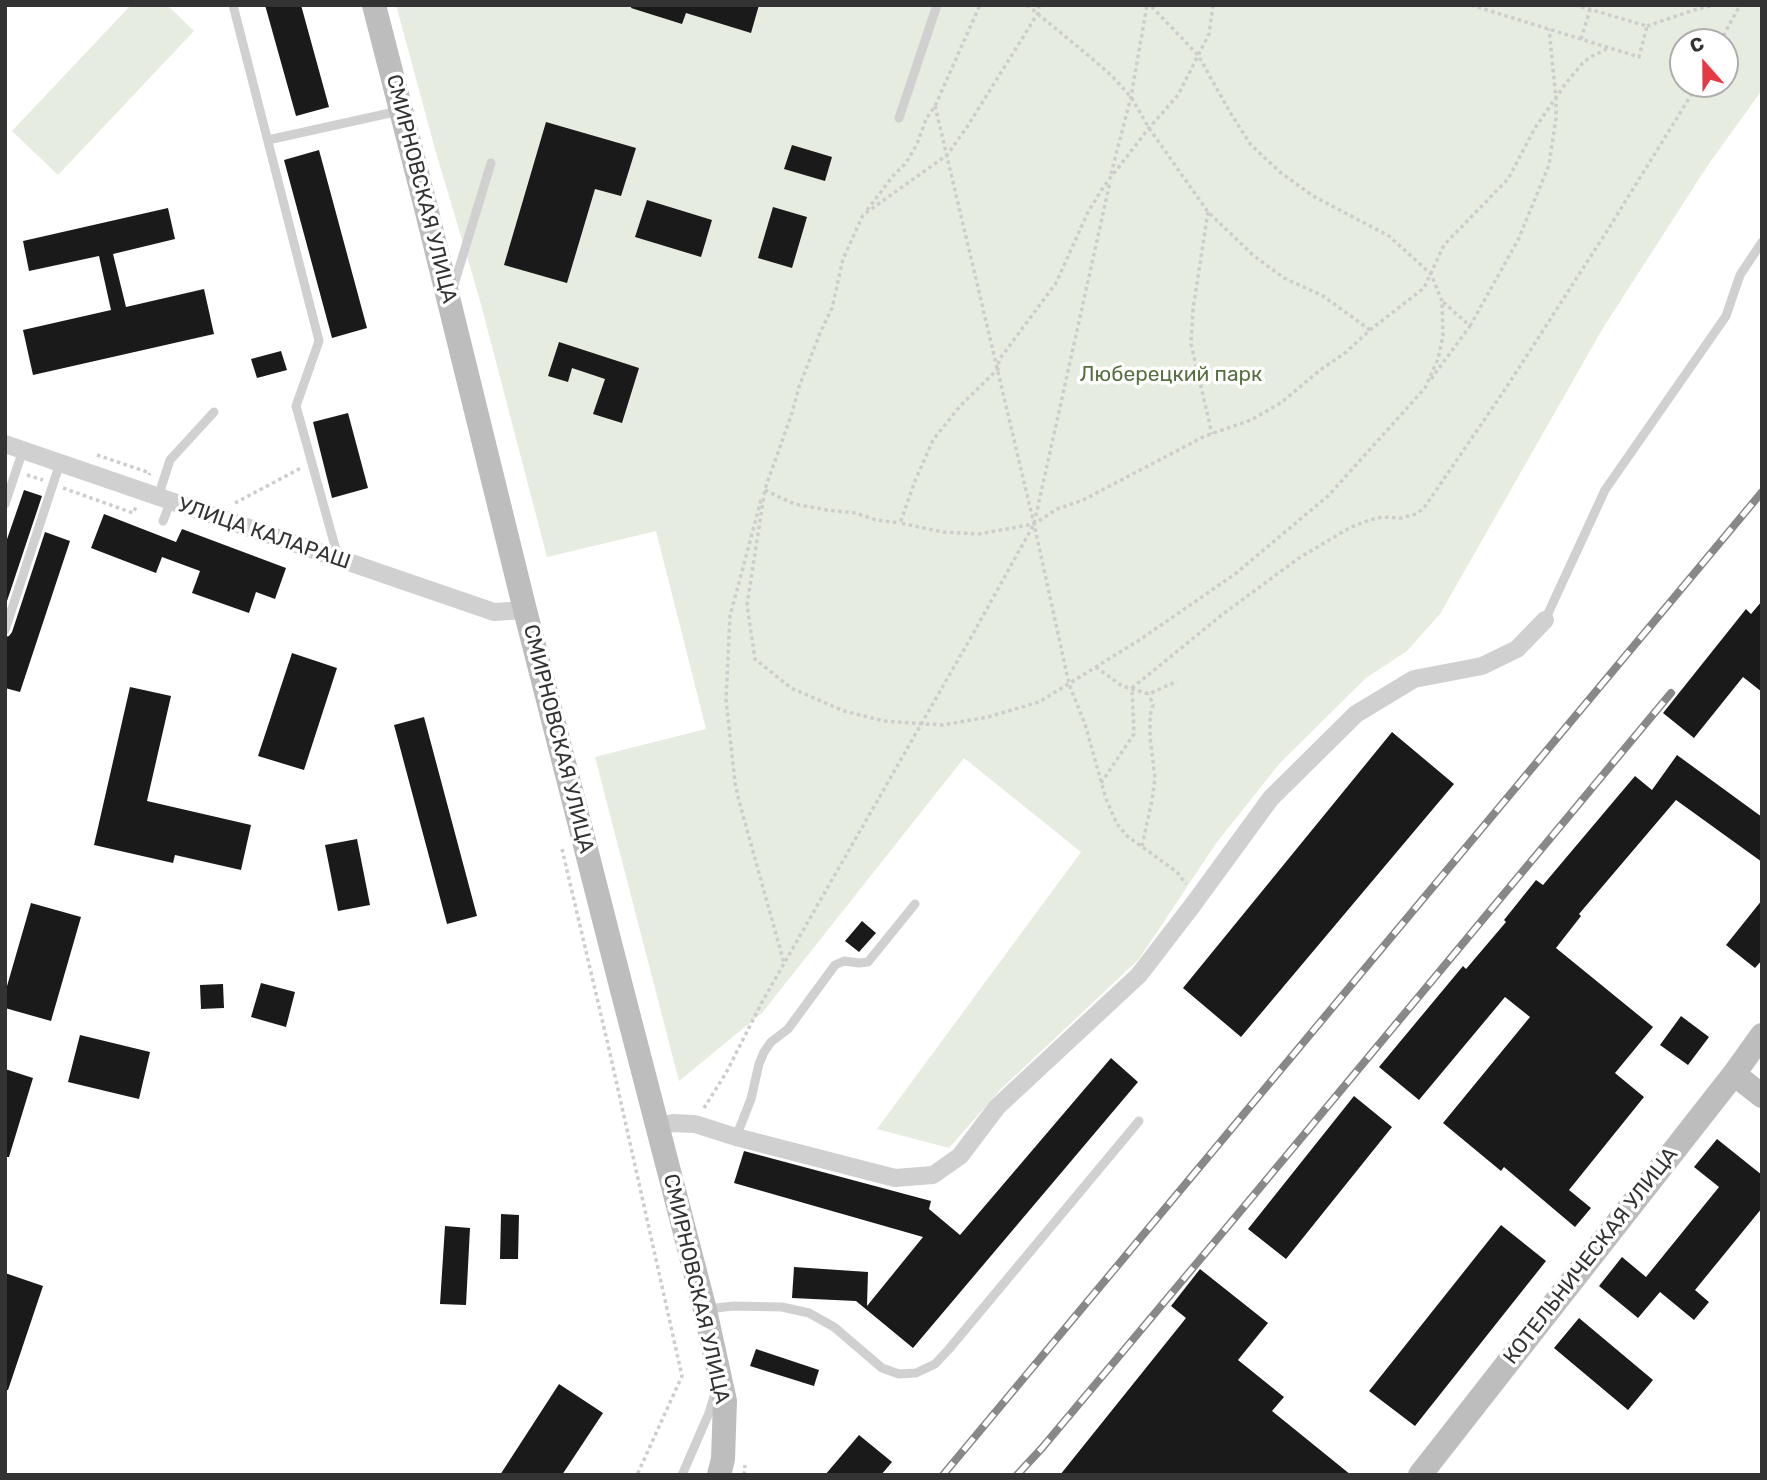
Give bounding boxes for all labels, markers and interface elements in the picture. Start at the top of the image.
north arrow [1669,28,1739,98]
text: С [1687,32,1707,58]
street label: СМИРНОВСКАЯ УЛИЦА [380,72,462,306]
park label: Люберецкий парк [1080,362,1262,388]
street label: УЛИЦА КАЛАРАШ [174,493,354,575]
street label: СМИРНОВСКАЯ УЛИЦА [517,622,599,856]
street label: КОТЕЛЬНИЧЕСКАЯ УЛИЦА [1499,1143,1683,1369]
street label: СМИРНОВСКАЯ УЛИЦА [657,1172,735,1406]

